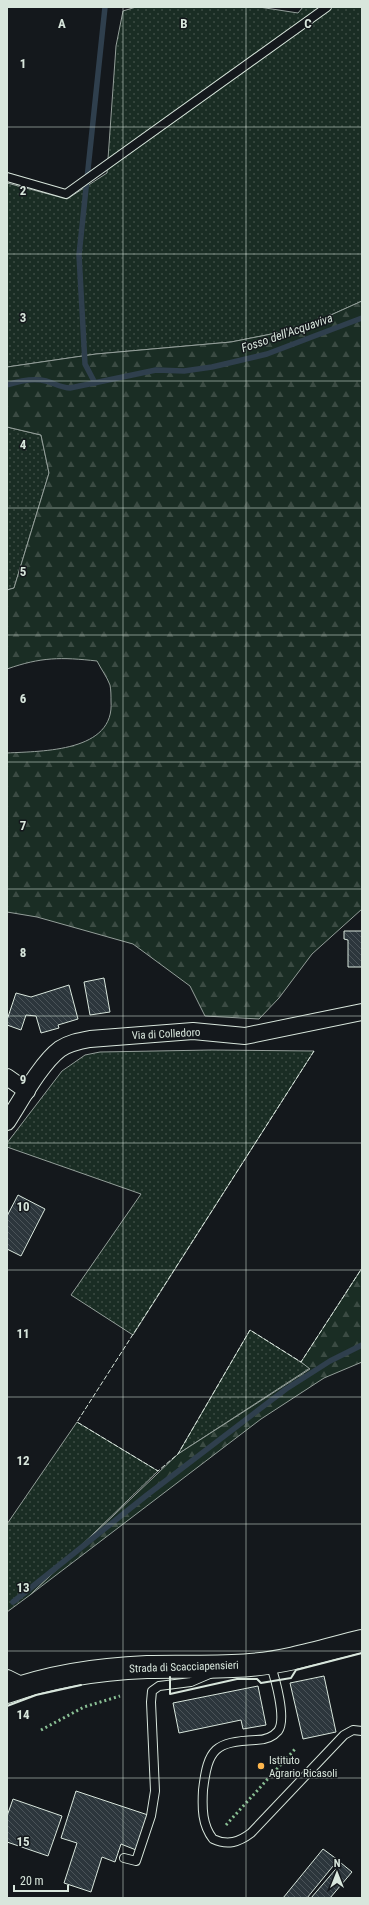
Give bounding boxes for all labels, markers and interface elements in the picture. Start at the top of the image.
text: A [58,16,66,31]
text: B [180,16,188,31]
text: C [304,16,312,31]
text: 1 [20,56,26,71]
text: 2 [20,183,27,198]
text: 3 [20,310,26,325]
water label: Fosso dell'Acquaviva [240,311,334,355]
text: 4 [20,437,27,452]
text: 5 [20,564,27,579]
text: 6 [20,691,27,706]
text: 7 [20,818,27,833]
text: 8 [20,945,26,960]
street label: Via di Colledoro [131,1026,201,1042]
text: 9 [20,1072,26,1087]
text: 10 [16,1199,30,1214]
text: 11 [16,1326,30,1341]
text: 12 [16,1453,30,1468]
text: 13 [16,1580,30,1595]
street label: Strada di Scacciapensieri [129,1659,239,1675]
text: 14 [16,1707,30,1722]
place label: Istituto Agrario Ricasoli [269,1754,337,1780]
marker: Istituto Agrario Ricasoli [256,1761,266,1771]
text: 15 [16,1834,30,1849]
north arrow [317,1853,357,1893]
text: N [334,1857,341,1870]
scale bar [14,1867,68,1893]
text: 20 m [20,1874,44,1888]

